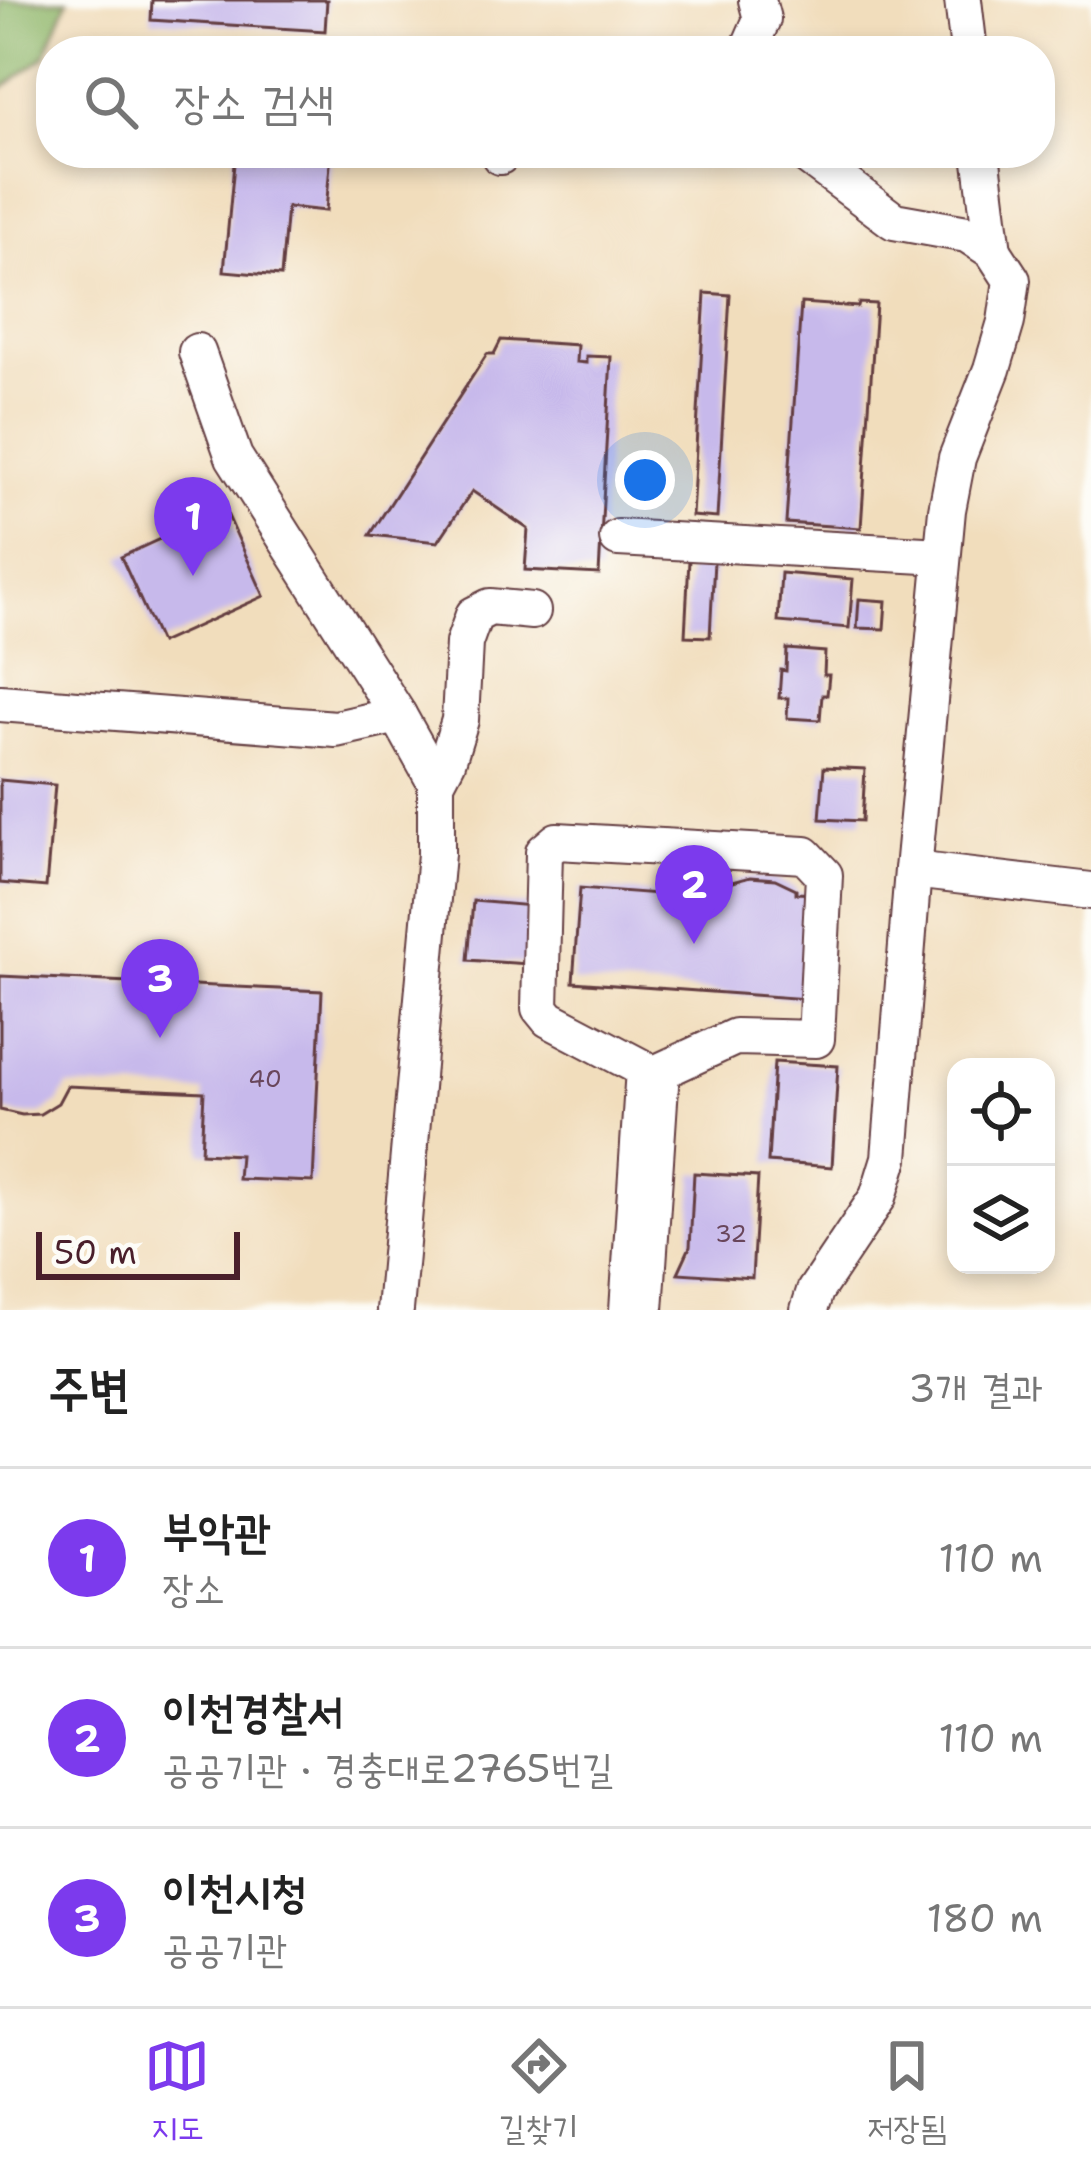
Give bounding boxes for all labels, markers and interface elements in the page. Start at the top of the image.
search box [36,36,1055,168]
icon: search [78,69,144,135]
text: 장소 검색 [174,72,334,132]
your location [615,450,675,510]
pin: 1 [154,477,232,576]
pin: 2 [655,845,733,944]
pin: 3 [121,939,199,1038]
map controls [947,1058,1055,1274]
button: locate [947,1058,1055,1166]
house number: 40 [248,1063,282,1095]
button: layers [947,1166,1055,1274]
house number: 32 [715,1218,747,1250]
scale bar [36,1226,240,1279]
text: 50 m [54,1230,137,1275]
text: 주변 [48,1354,130,1422]
text: 3개 결과 [908,1362,1043,1414]
text: 부악관 [162,1501,271,1561]
text: 1 [78,1532,96,1584]
text: 110 m [939,1532,1043,1584]
text: 장소 [162,1562,225,1614]
text: 이천경찰서 [162,1681,343,1741]
text: 2 [73,1712,101,1764]
text: 110 m [939,1712,1043,1764]
text: 공공기관 · 경충대로2765번길 [162,1742,613,1794]
text: 이천시청 [162,1861,307,1921]
text: 3 [73,1892,101,1944]
text: 180 m [927,1892,1043,1944]
text: 공공기관 [162,1922,288,1974]
tab: 지도 [144,2033,210,2150]
tab: 길찾기 [499,2033,578,2150]
tab: 저장됨 [867,2033,947,2150]

